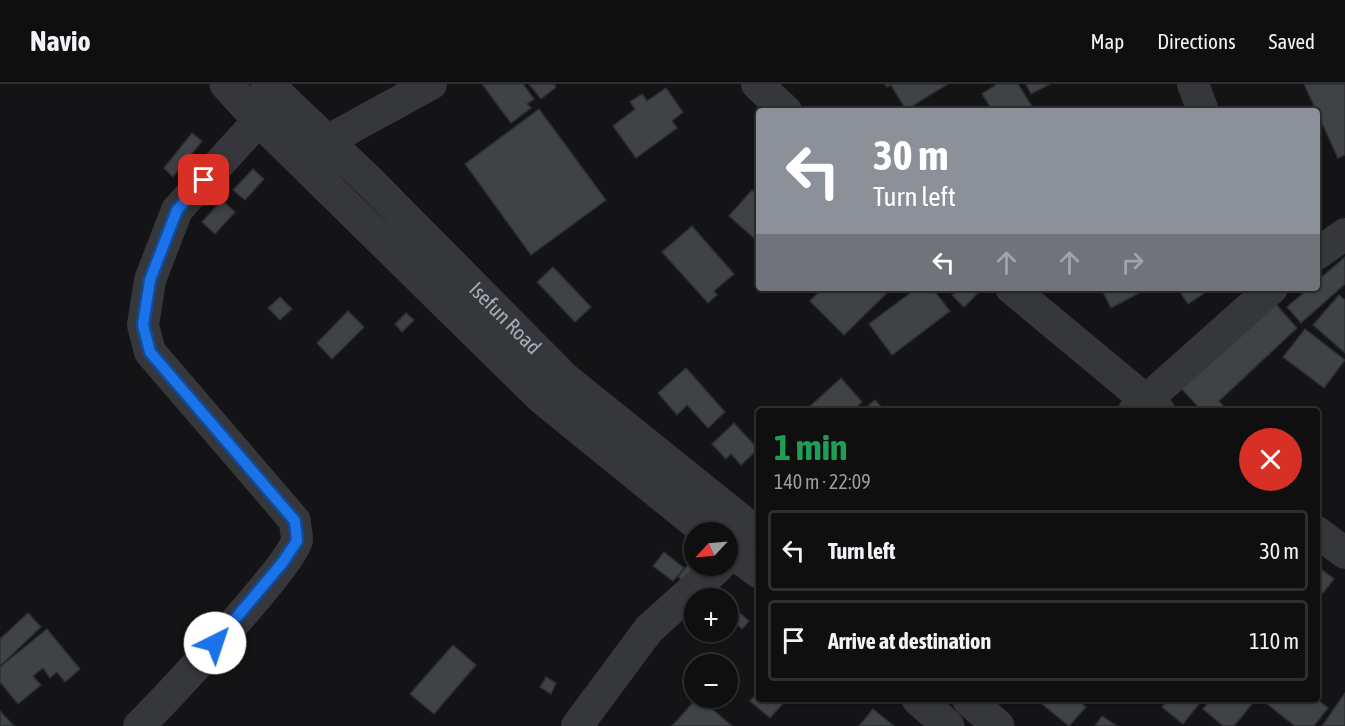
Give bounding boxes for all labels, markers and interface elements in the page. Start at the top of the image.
text: Navio [30,25,91,57]
text: Map [1090,29,1124,53]
text: Directions [1157,29,1236,53]
text: Saved [1269,29,1315,53]
text: 30 m [873,131,948,179]
icon: left [774,132,852,210]
pin [178,154,229,205]
icon: arrive [187,163,220,196]
text: Turn left [873,181,956,212]
icon: left [927,246,960,279]
icon: ahead [990,246,1023,279]
icon: ahead [1053,246,1086,279]
icon: right [1116,246,1149,279]
street label: Isefun Road [465,277,546,359]
text: 1 min [774,426,848,468]
button: close [1239,428,1302,491]
text: 140 m · 22:09 [774,470,871,493]
north arrow [684,522,738,576]
map controls [684,522,738,708]
icon: left [777,534,810,567]
text: Turn left [828,538,895,564]
text: 30 m [1259,538,1299,564]
button: + [684,588,738,642]
position arrow [183,611,247,675]
icon: arrive [777,624,810,657]
text: Arrive at destination [828,628,991,654]
text: 110 m [1249,628,1299,654]
button: − [684,654,738,708]

